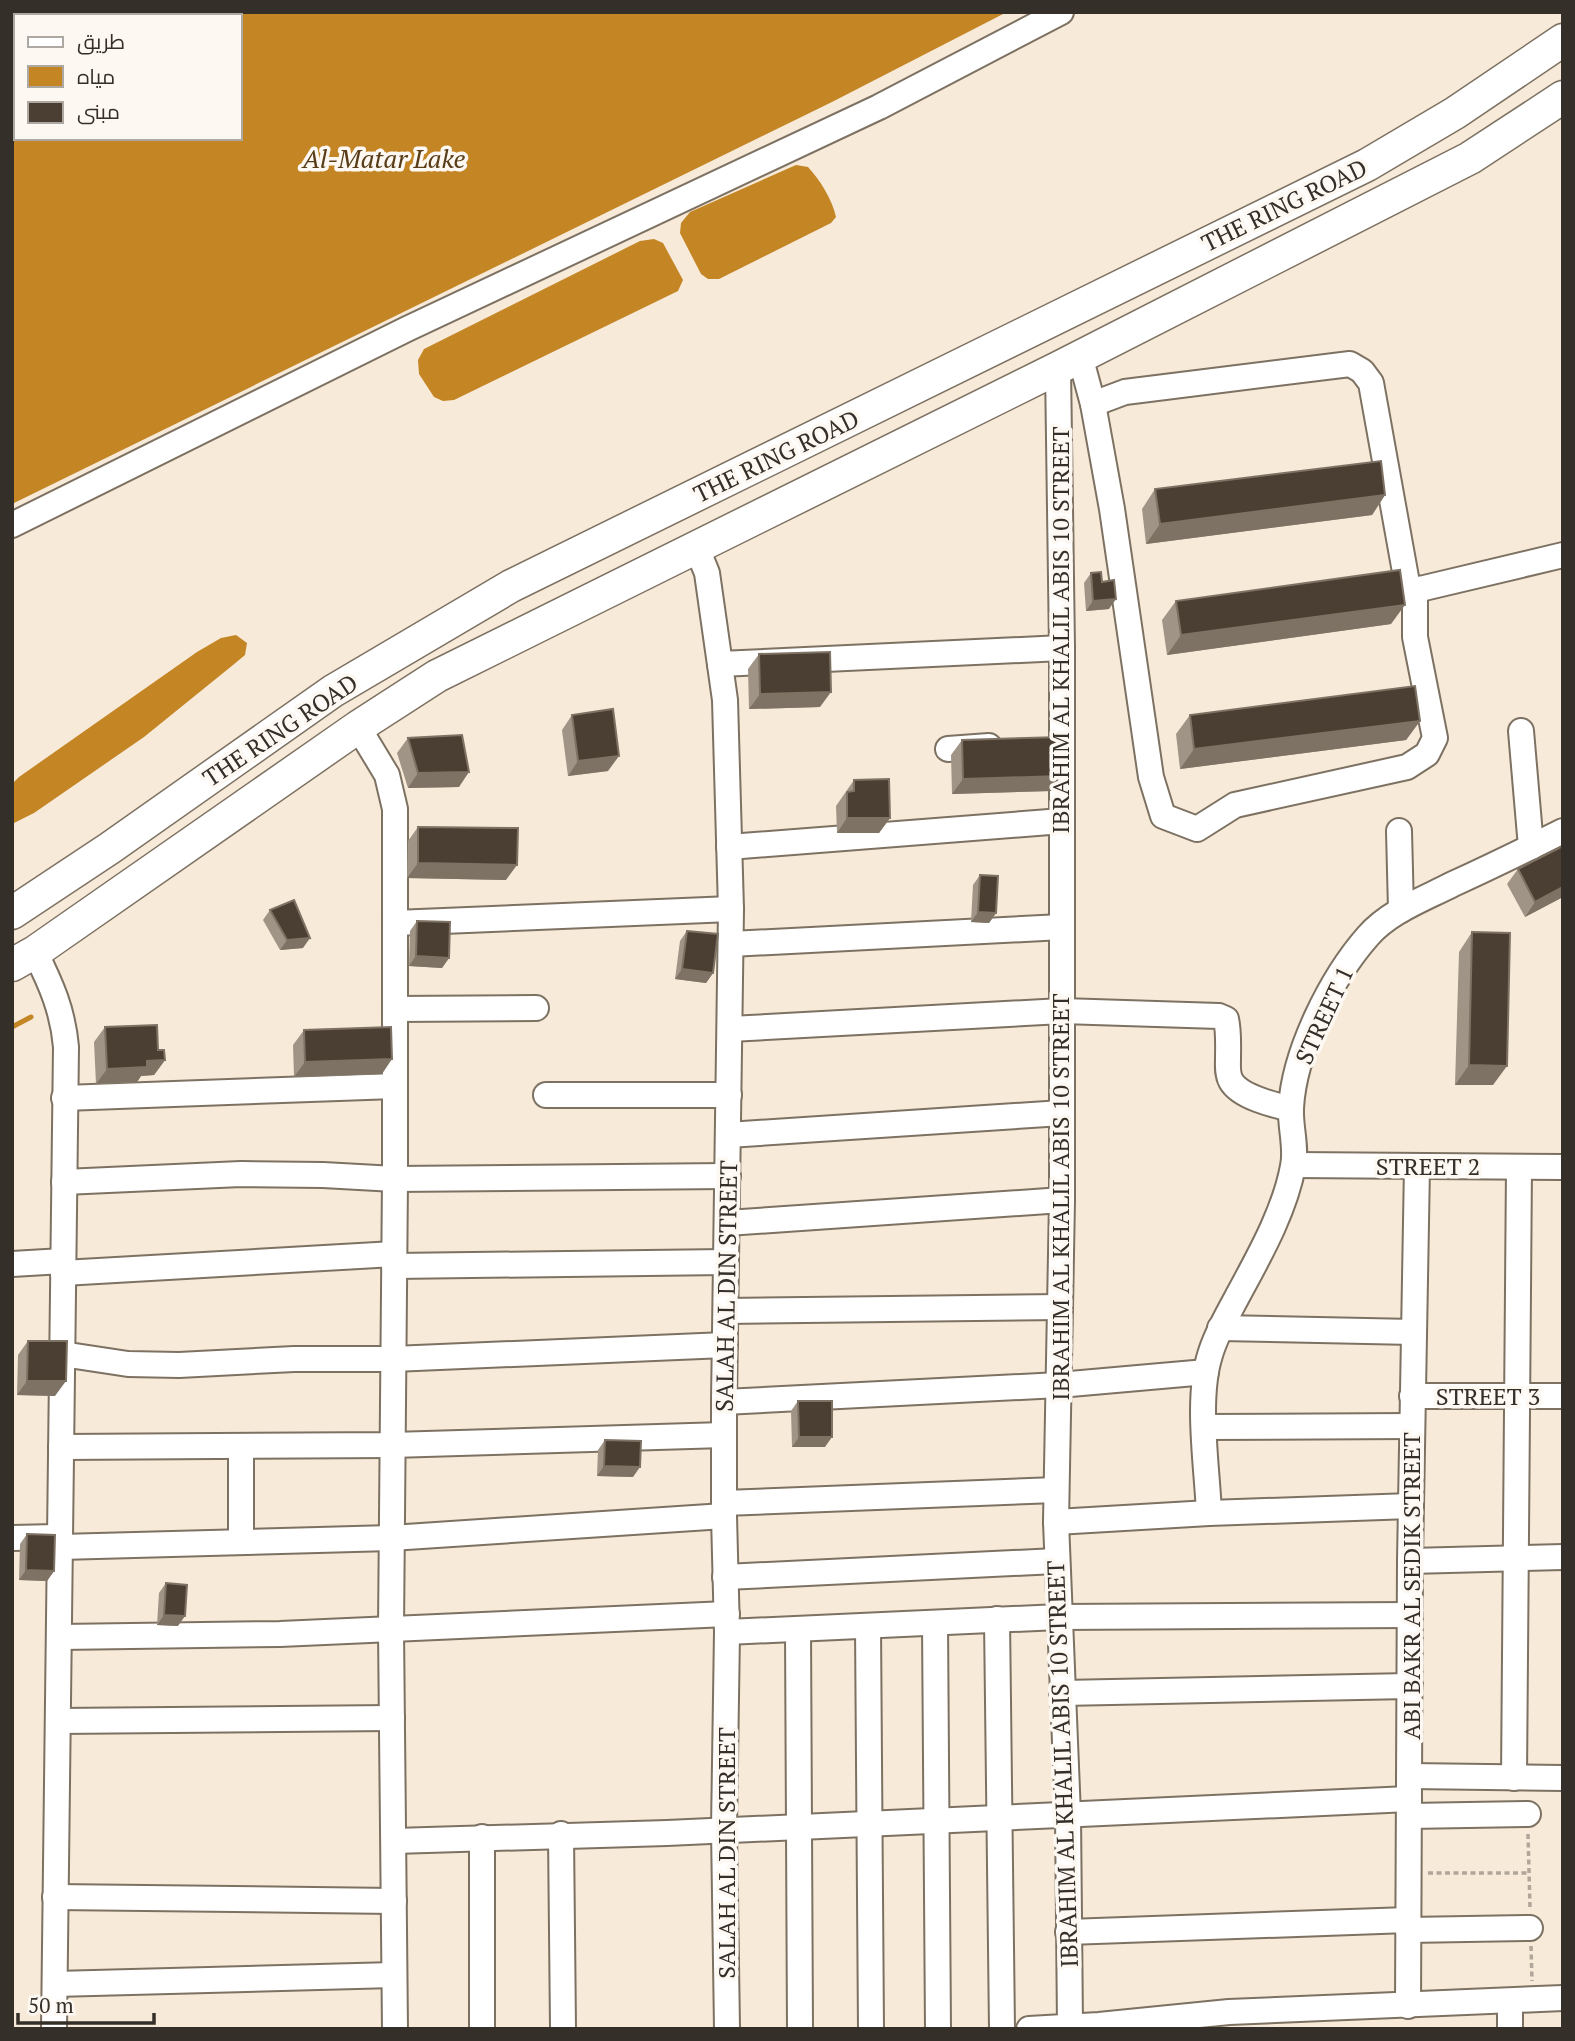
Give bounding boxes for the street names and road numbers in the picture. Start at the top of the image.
street label: THE RING ROAD [1196,151,1372,259]
street label: THE RING ROAD [688,402,864,510]
street label: IBRAHIM AL KHALIL ABIS 10 STREET [1044,426,1076,834]
street label: THE RING ROAD [196,666,364,794]
street label: STREET 1 [1287,961,1361,1069]
street label: IBRAHIM AL KHALIL ABIS 10 STREET [1044,993,1076,1401]
street label: STREET 2 [1376,1150,1480,1182]
street label: SALAH AL DIN STREET [708,1160,744,1412]
street label: STREET 3 [1436,1380,1540,1412]
street label: ABI BAKR AL SEDIK STREET [1395,1432,1427,1740]
street label: IBRAHIM AL KHALIL ABIS 10 STREET [1039,1560,1085,1968]
street label: SALAH AL DIN STREET [710,1727,742,1979]

